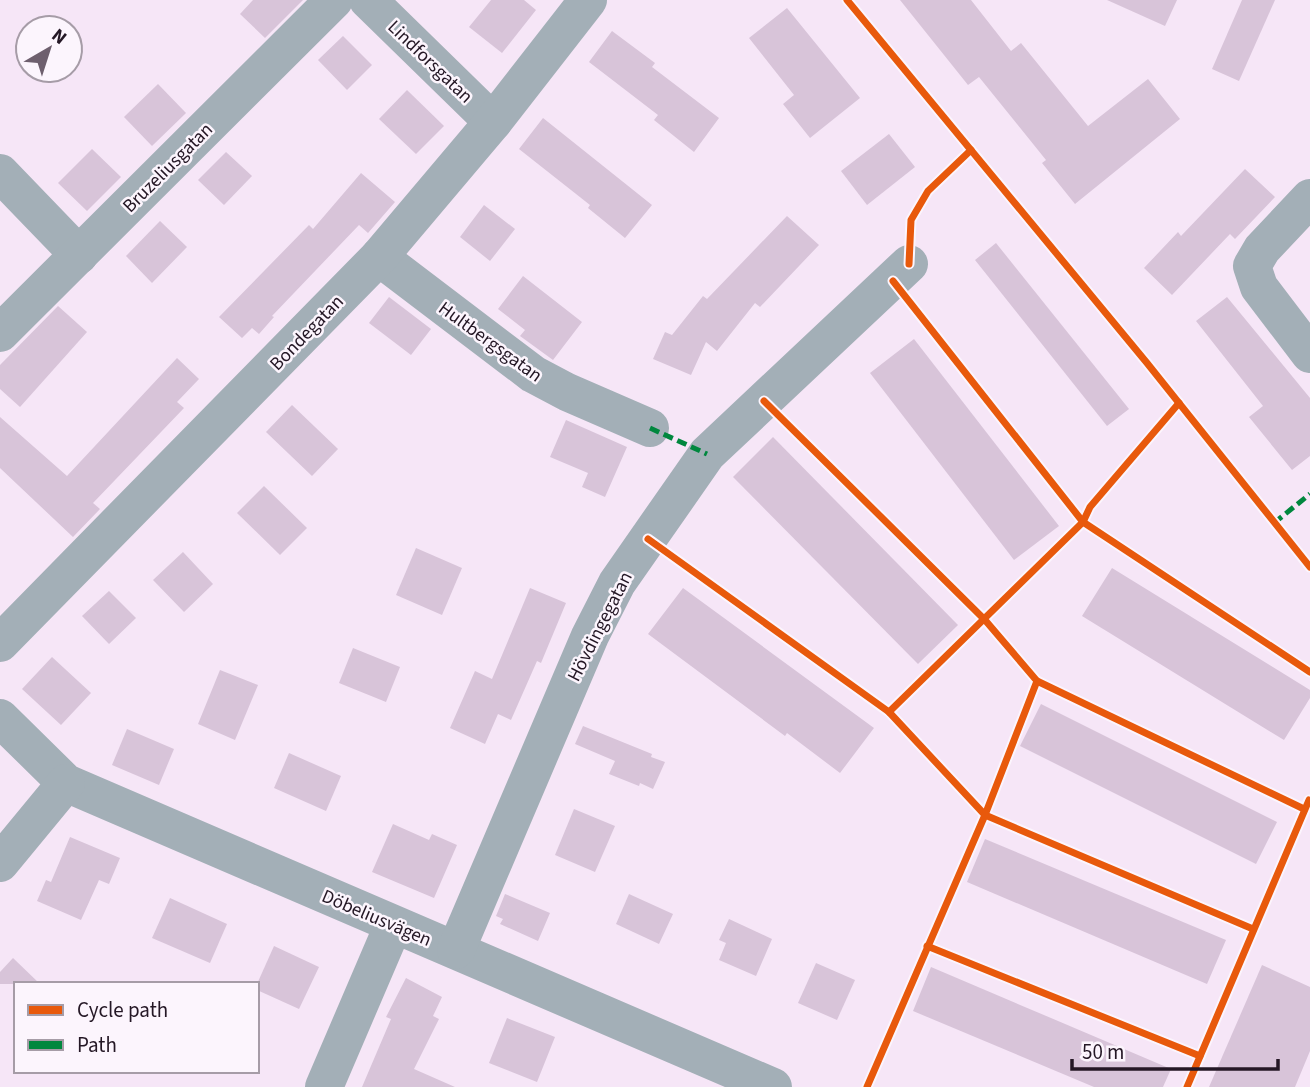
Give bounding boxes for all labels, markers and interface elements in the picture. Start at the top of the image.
north arrow [14,14,84,84]
street label: Lindforsgatan [381,14,479,110]
text: N [45,22,72,51]
street label: Bruzeliusgatan [117,117,219,219]
street label: Bondegatan [264,289,350,377]
street label: Hultbergsgatan [433,295,548,389]
street label: Hövdingegatan [561,567,640,686]
street label: Döbeliusvägen [317,883,436,954]
legend [14,982,259,1073]
text: Cycle path [77,995,168,1025]
scale bar [1072,1028,1278,1072]
text: Path [77,1030,117,1060]
text: 50 m [1082,1037,1124,1067]

